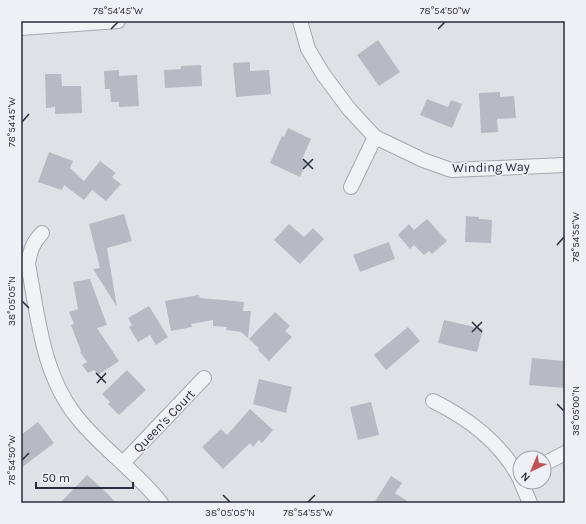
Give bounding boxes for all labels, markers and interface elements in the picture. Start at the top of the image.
text: 78°54'45"W [93,5,143,17]
text: 78°54'50"W [420,5,470,17]
text: 78°54'45"W [6,97,18,147]
street label: Winding Way [452,159,530,175]
text: 78°54'55"W [570,212,582,262]
text: 38°05'05"N [6,276,18,326]
street label: Queen's Court [130,386,198,456]
text: 38°05'00"N [570,386,582,436]
text: 78°54'50"W [6,435,18,485]
north arrow [512,450,552,490]
scale bar [36,464,133,490]
text: N [518,469,533,484]
text: 50 m [42,471,70,485]
text: 38°05'05"N [205,507,255,519]
text: 78°54'55"W [283,507,333,519]

